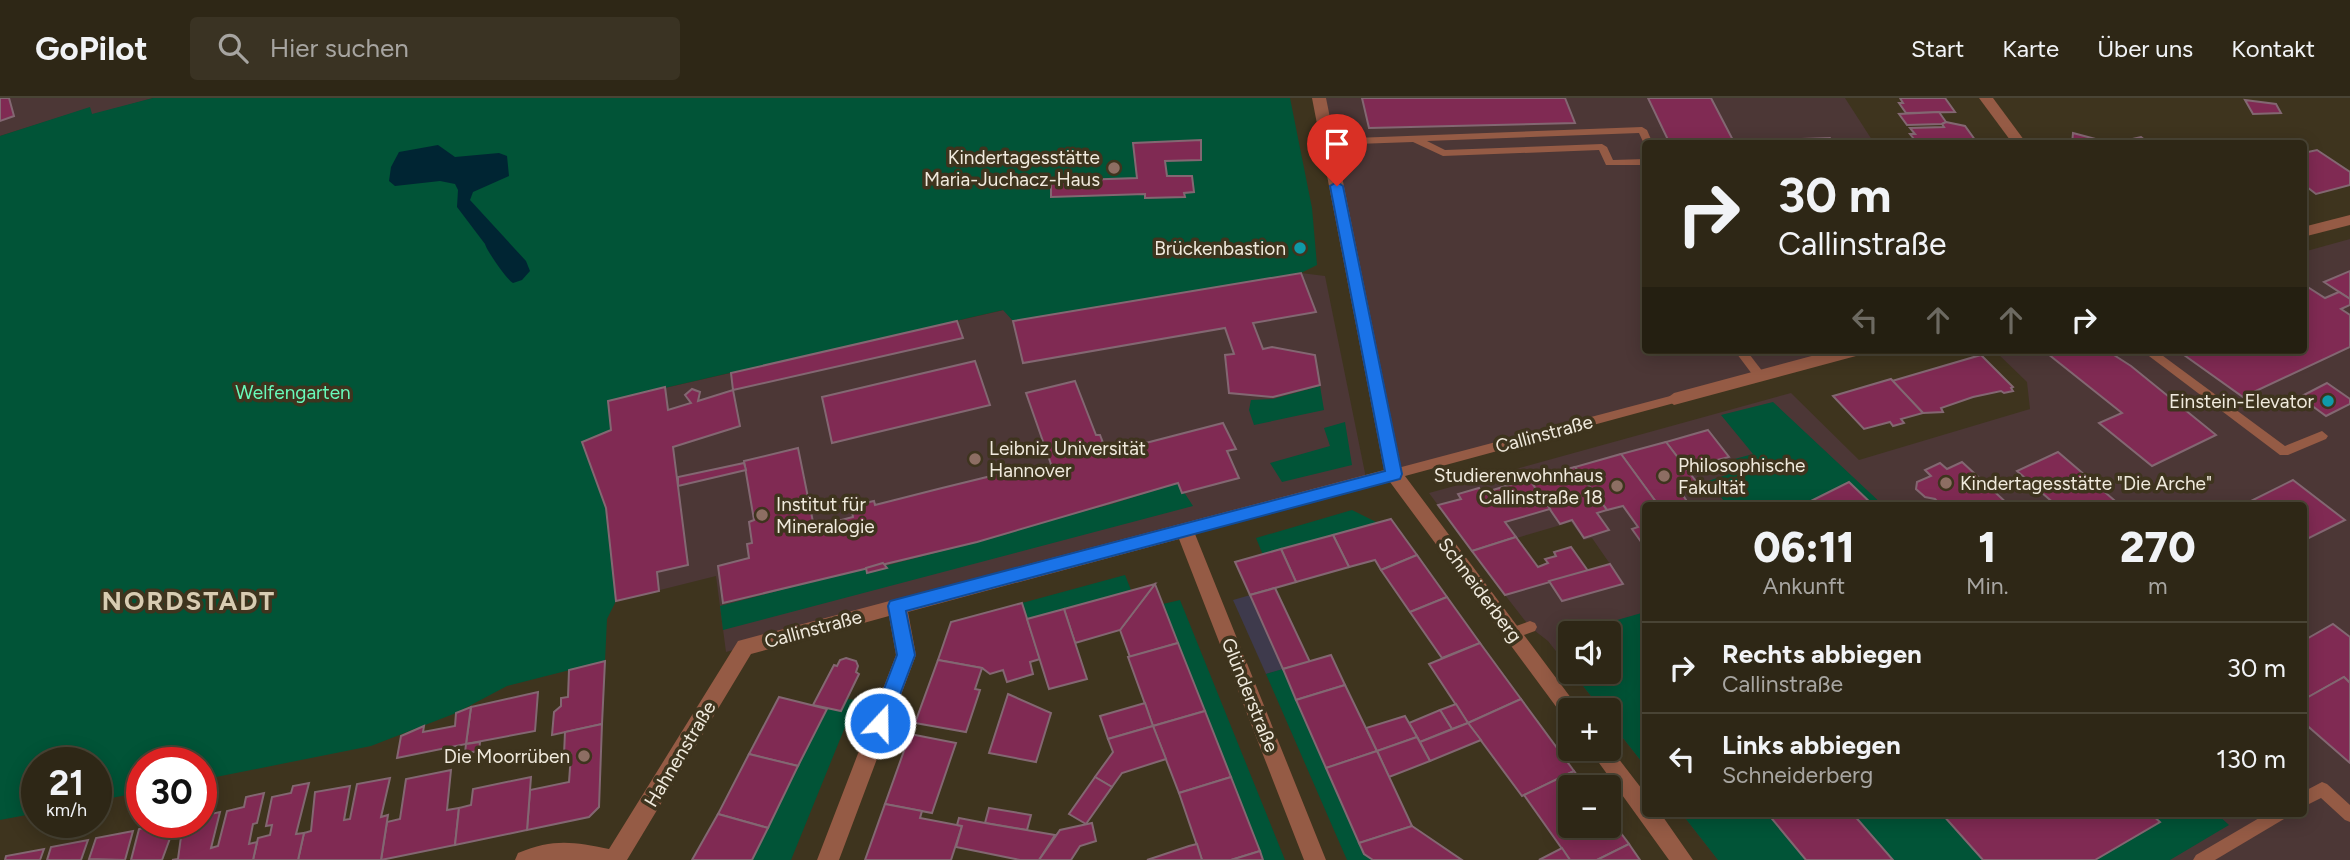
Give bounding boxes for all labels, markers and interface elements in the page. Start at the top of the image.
search box [190,17,680,80]
text: GoPilot [35,29,148,68]
icon: search [214,29,252,67]
text: Hier suchen [270,32,409,64]
text: Start [1911,34,1964,63]
text: Karte [2002,34,2059,63]
text: Über uns [2097,34,2193,63]
text: Kontakt [2231,34,2315,63]
pin [1307,114,1367,186]
icon: arrive [1318,125,1356,163]
place label: Kindertagesstätte Maria-Juchacz-Haus [924,146,1100,191]
marker: Kindertagesstätte Maria-Juchacz-Haus [1106,160,1122,176]
text: 30 m [1778,165,1891,224]
icon: right [1663,168,1754,259]
text: Callinstraße [1778,225,1946,263]
place label: Brückenbastion [1154,237,1286,260]
marker: Brückenbastion [1292,240,1308,256]
icon: left [1846,301,1884,339]
icon: ahead [1919,301,1957,339]
icon: ahead [1992,301,2030,339]
icon: right [2065,301,2103,339]
park label: Welfengarten [235,381,351,404]
place label: Einstein-Elevator [2169,390,2315,413]
marker: Einstein-Elevator [2320,393,2336,409]
street label: Callinstraße [1493,410,1595,458]
place label: Leibniz Universität Hannover [989,437,1146,482]
marker: Leibniz Universität Hannover [967,451,983,467]
place label: Philosophische Fakultät [1678,454,1805,499]
place label: Studierenwohnhaus Callinstraße 18 [1434,464,1603,509]
marker: Philosophische Fakultät [1656,468,1672,484]
place label: Kindertagesstätte "Die Arche" [1960,472,2212,495]
marker: Kindertagesstätte "Die Arche" [1938,475,1954,491]
marker: Studierenwohnhaus Callinstraße 18 [1609,478,1625,494]
place label: Institut für Mineralogie [776,493,875,538]
marker: Institut für Mineralogie [754,507,770,523]
text: 06:11 [1753,522,1855,573]
text: 1 [1978,522,1996,573]
text: 270 [2120,522,2196,573]
street label: Schneiderberg [1433,533,1527,647]
text: Ankunft [1763,572,1845,600]
text: Min. [1966,572,2009,600]
text: m [2148,572,2168,600]
district label: NORDSTADT [102,585,276,617]
street label: Callinstraße [762,605,864,653]
map controls [1558,621,1621,838]
button: sound [1558,621,1621,684]
street label: Glünderstraße [1217,635,1283,755]
text: Rechts abbiegen [1722,638,1922,670]
icon: right [1663,649,1701,687]
text: 30 m [2227,652,2286,684]
text: Callinstraße [1722,670,1843,698]
position arrow [843,686,917,760]
street label: Hahnenstraße [639,697,721,811]
button: + [1558,698,1621,761]
text: Links abbiegen [1722,729,1901,761]
icon: left [1663,740,1701,778]
text: 130 m [2216,743,2286,775]
place label: Die Moorrüben [444,745,570,768]
speed limit sign: 30 [126,747,217,838]
marker: Die Moorrüben [576,748,592,764]
text: Schneiderberg [1722,761,1873,789]
text: 21 [49,762,84,804]
button: − [1558,775,1621,838]
text: km/h [46,799,87,821]

